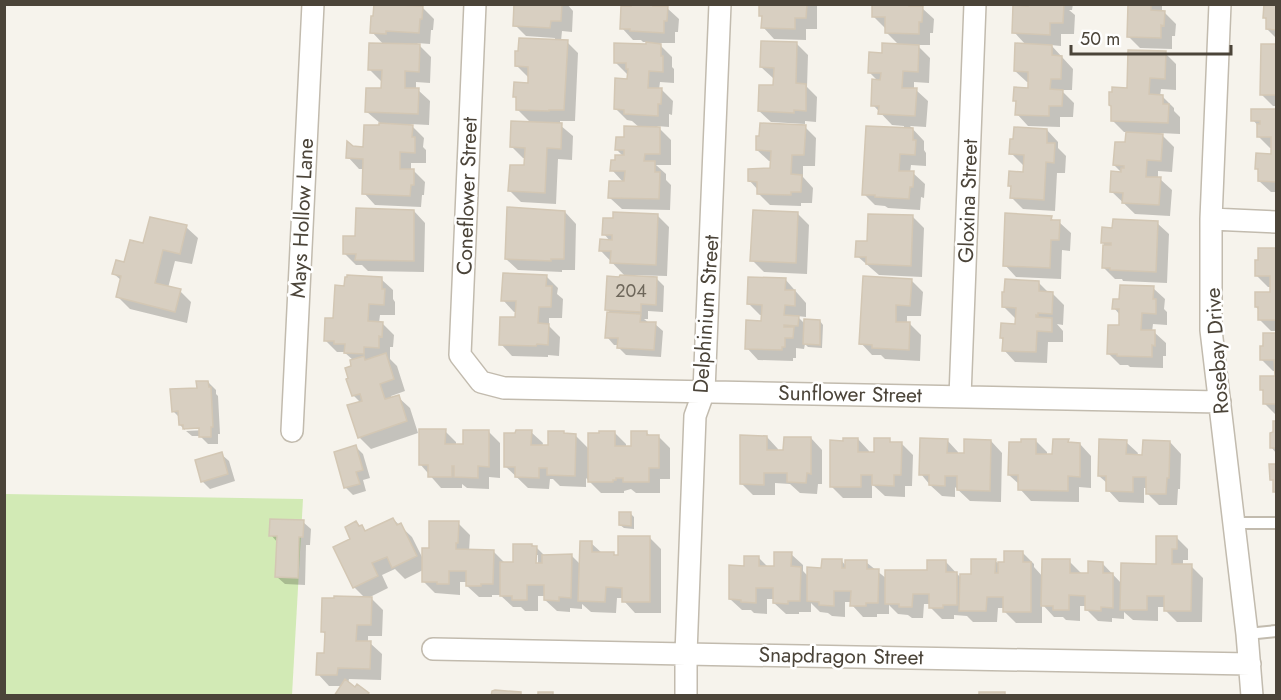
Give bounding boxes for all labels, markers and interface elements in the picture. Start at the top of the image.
scale bar [1071,18,1232,56]
text: 50 m [1080,26,1120,52]
street label: Coneflower Street [449,116,485,276]
street label: Mays Hollow Lane [283,137,321,299]
street label: Gloxina Street [951,138,985,264]
street label: Delphinium Street [686,234,726,394]
house number: 204 [615,278,647,304]
street label: Rosebay Drive [1198,287,1236,415]
street label: Sunflower Street [778,378,922,410]
street label: Snapdragon Street [758,640,924,672]

